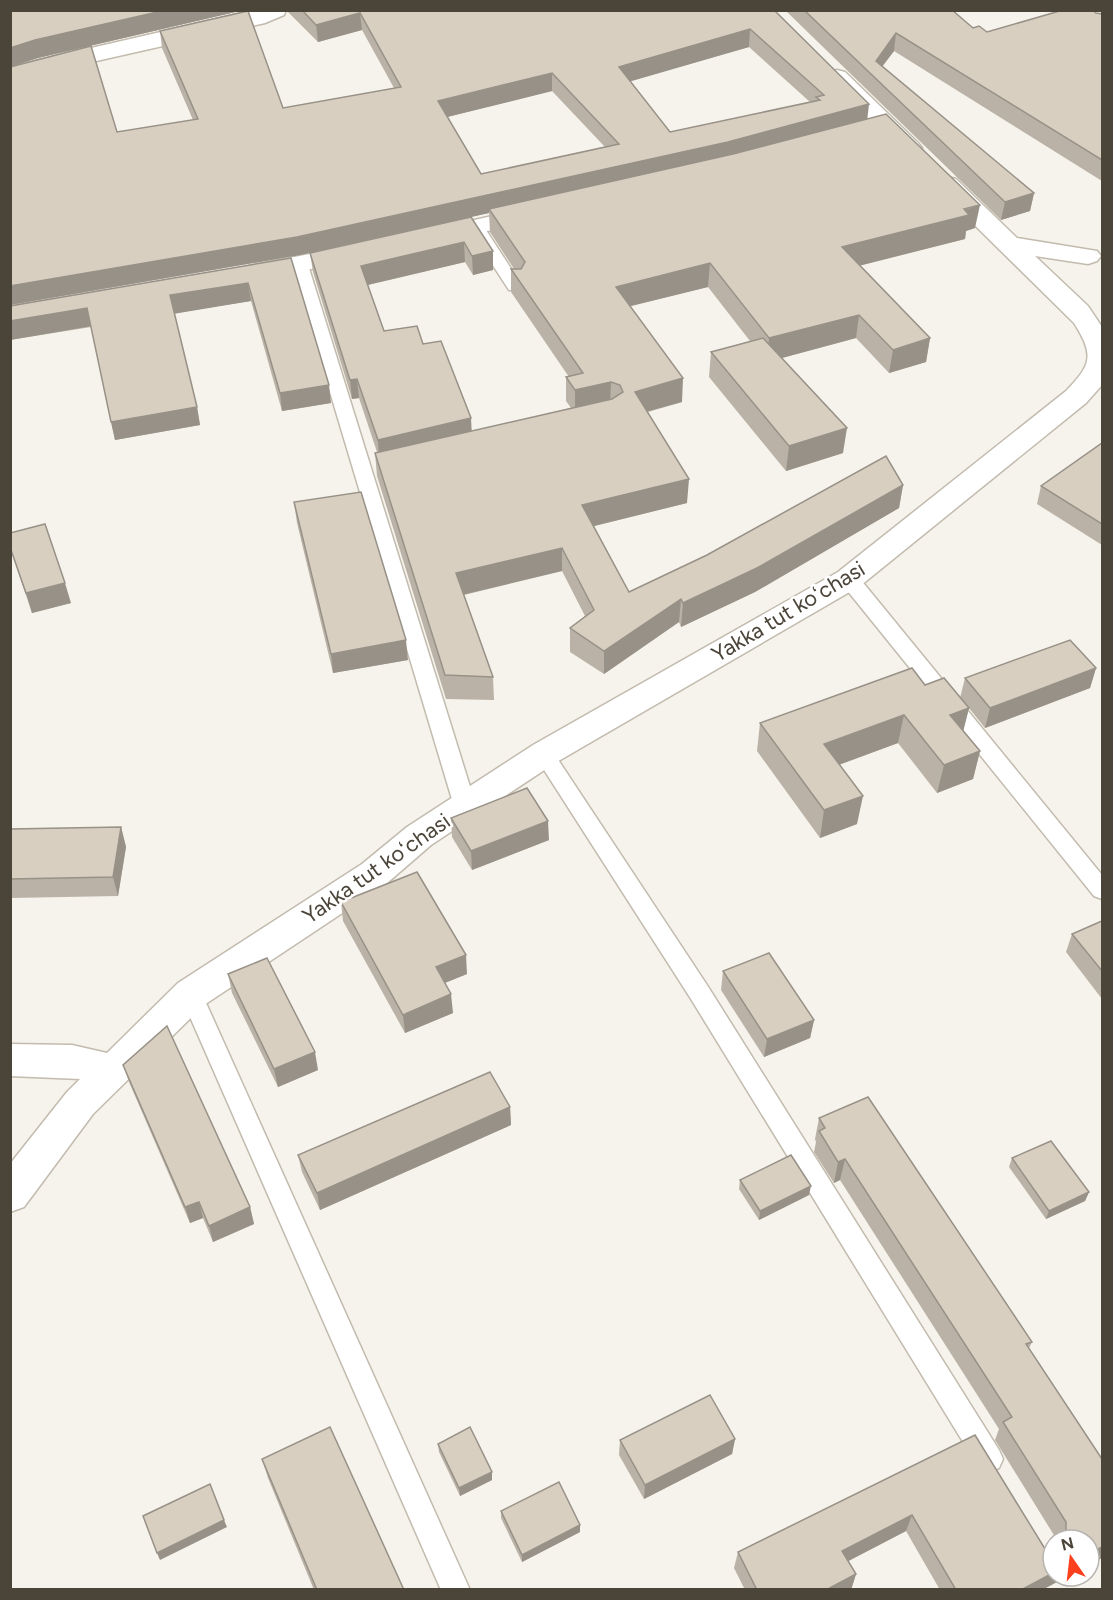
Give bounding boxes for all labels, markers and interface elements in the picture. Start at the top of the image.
street label: Yakka tut koʻchasi [707,555,870,668]
street label: Yakka tut koʻchasi [297,807,455,929]
north arrow [1041,1528,1101,1588]
text: N [1059,1533,1076,1555]

